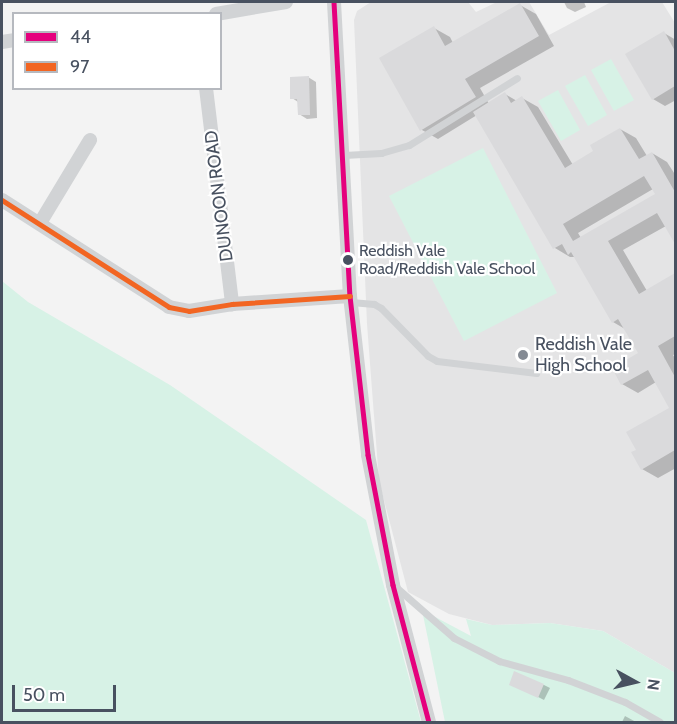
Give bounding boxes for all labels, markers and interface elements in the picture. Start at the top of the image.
legend [12,12,222,90]
text: 44 [70,26,91,48]
text: 97 [70,56,89,78]
street label: DUNOON ROAD [200,129,238,263]
place label: Reddish Vale Road/Reddish Vale School [359,241,535,279]
marker: Reddish Vale Road/Reddish Vale School [342,254,354,266]
place label: Reddish Vale High School [535,334,632,376]
marker: Reddish Vale High School [516,348,530,362]
north arrow [605,652,665,712]
scale bar [15,673,118,711]
text: N [643,678,664,691]
text: 50 m [23,684,65,706]

